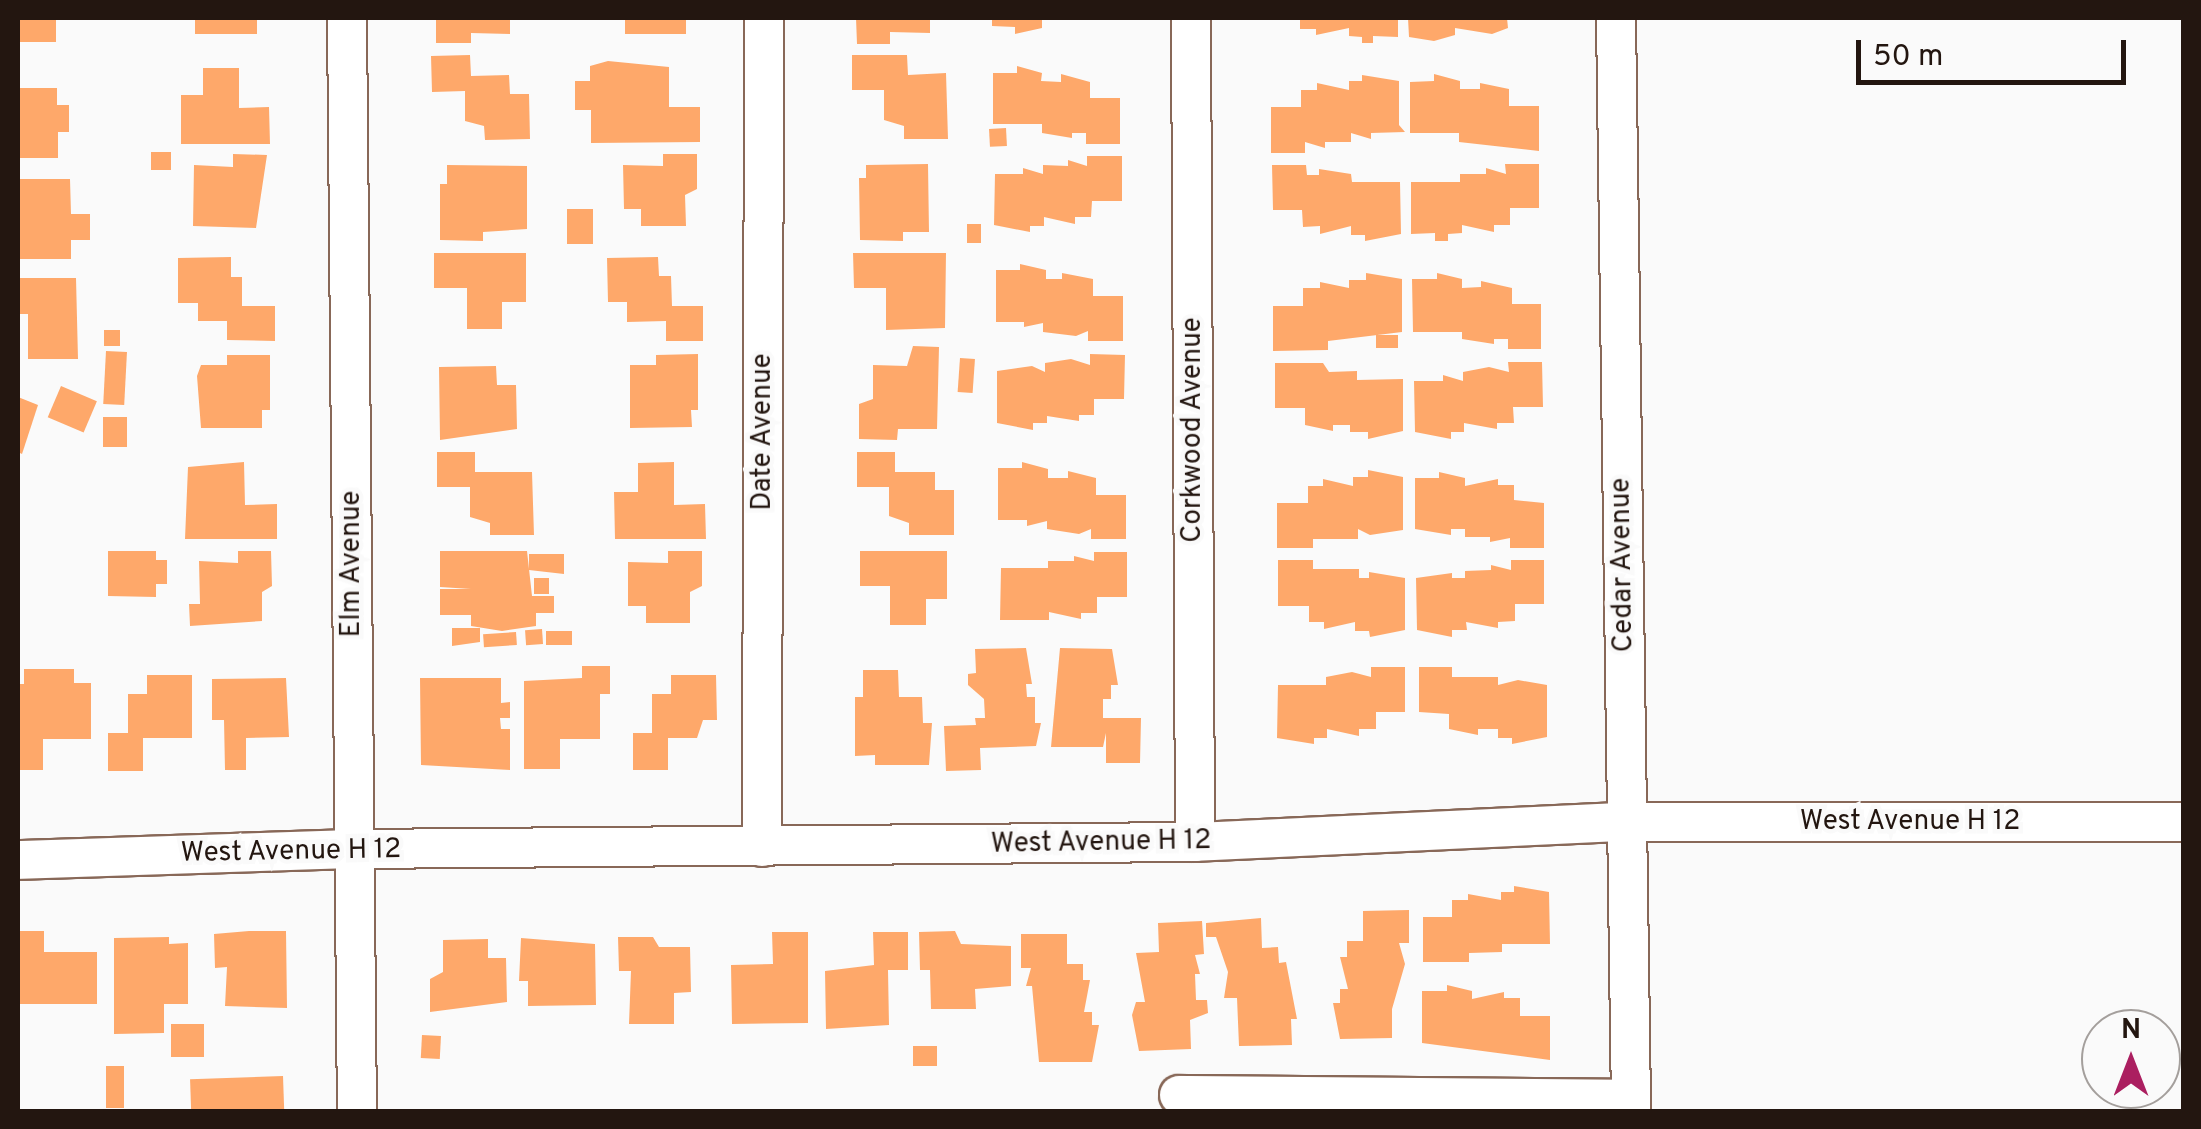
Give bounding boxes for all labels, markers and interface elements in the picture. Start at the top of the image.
scale bar [1861,20,2131,82]
text: 50 m [1873,39,1943,76]
street label: Corkwood Avenue [1176,317,1210,543]
street label: Date Avenue [746,353,780,511]
street label: Cedar Avenue [1605,477,1641,653]
street label: Elm Avenue [335,490,369,638]
street label: West Avenue H 12 [1799,805,2021,839]
street label: West Avenue H 12 [990,824,1212,862]
street label: West Avenue H 12 [180,833,402,871]
north arrow [2081,1009,2181,1109]
text: N [2121,1013,2141,1049]

